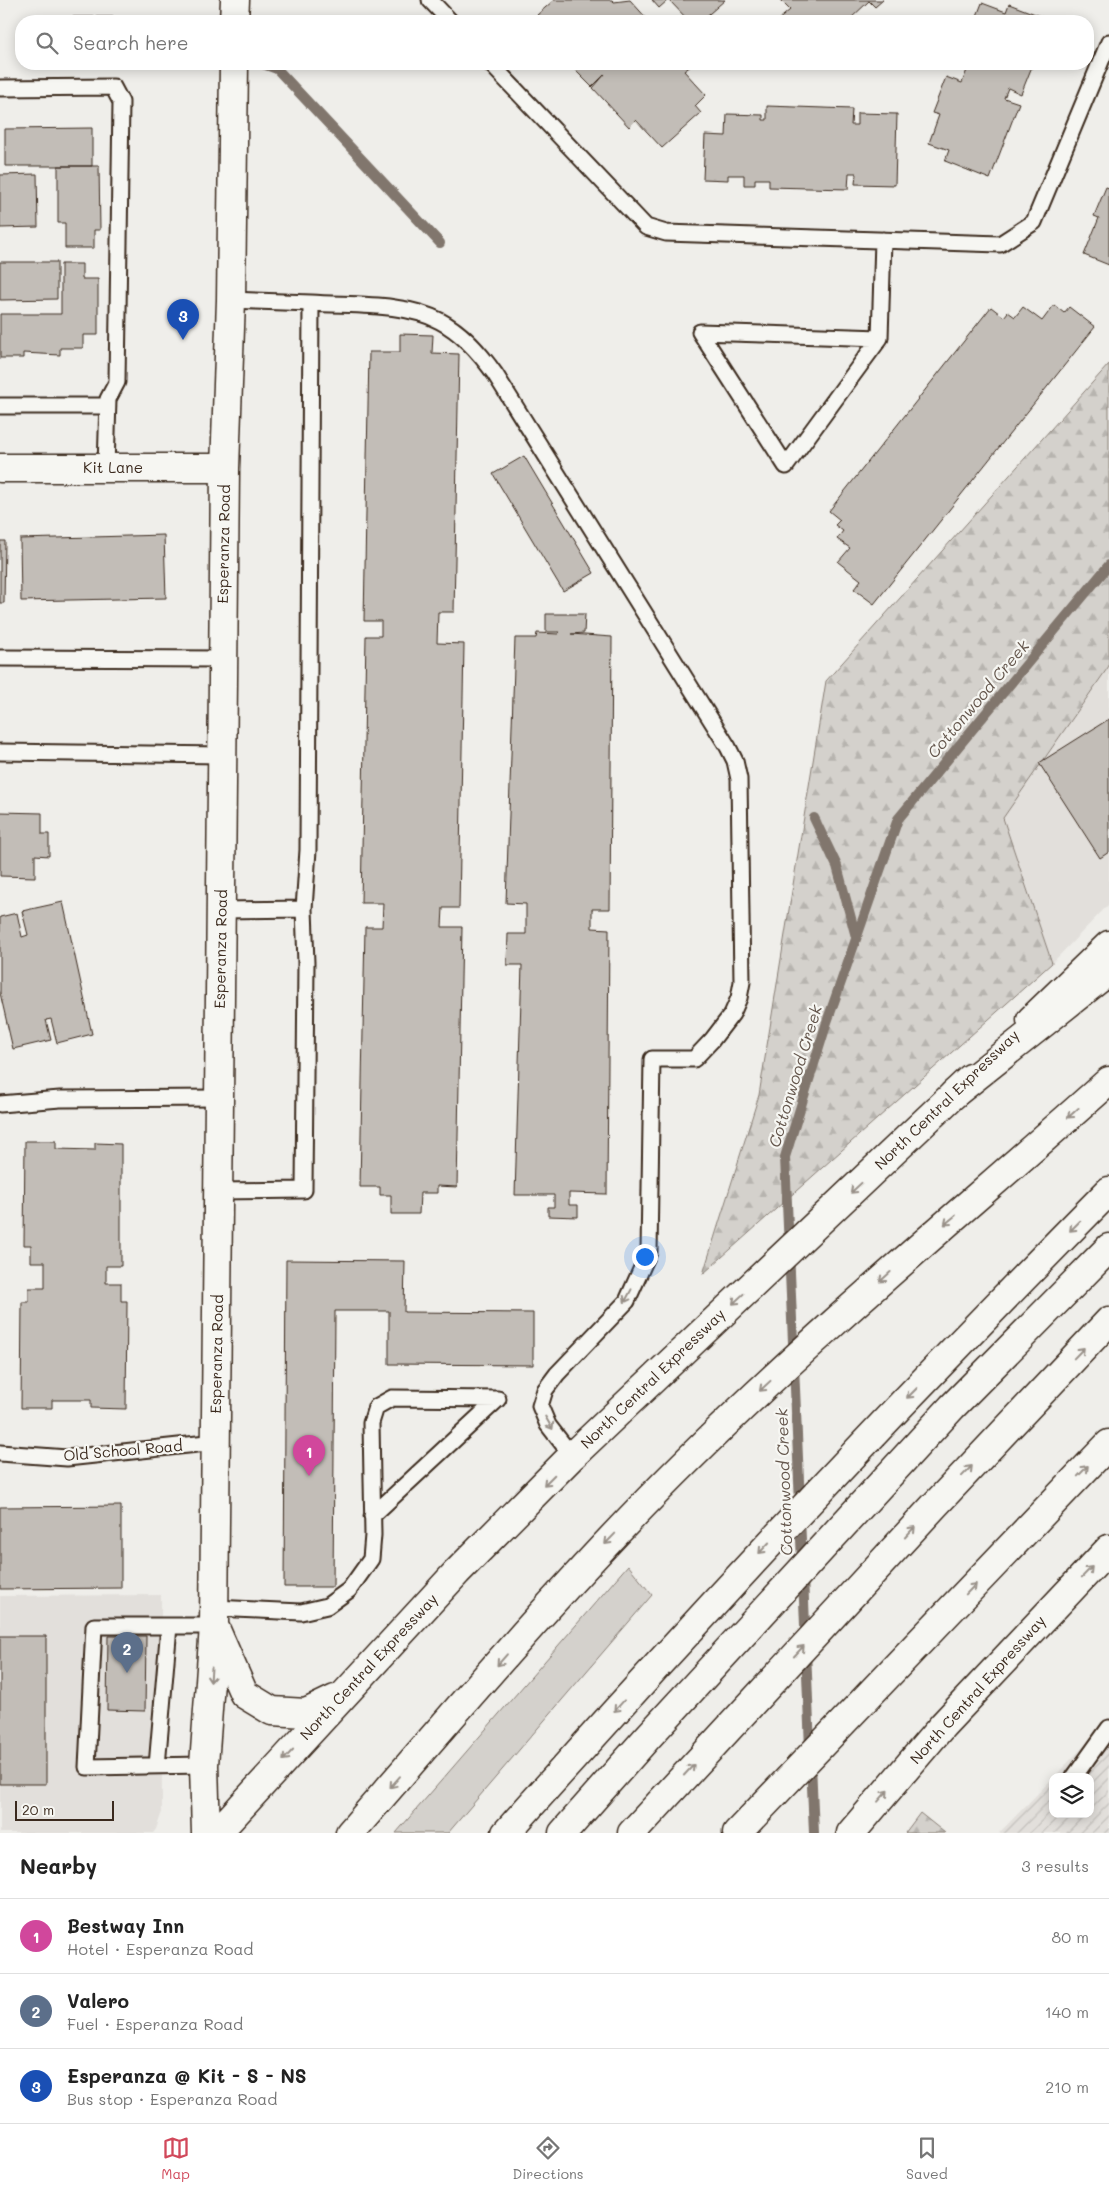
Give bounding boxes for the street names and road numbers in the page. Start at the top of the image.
street label: Kit Lane [83,457,143,477]
street label: Esperanza Road [212,484,234,604]
street label: Esperanza Road [209,889,231,1009]
street label: North Central Expressway [870,1025,1023,1174]
street label: Esperanza Road [205,1294,227,1414]
street label: North Central Expressway [576,1304,729,1453]
street label: Old School Road [63,1435,183,1465]
street label: North Central Expressway [295,1589,442,1744]
street label: North Central Expressway [905,1611,1050,1768]

